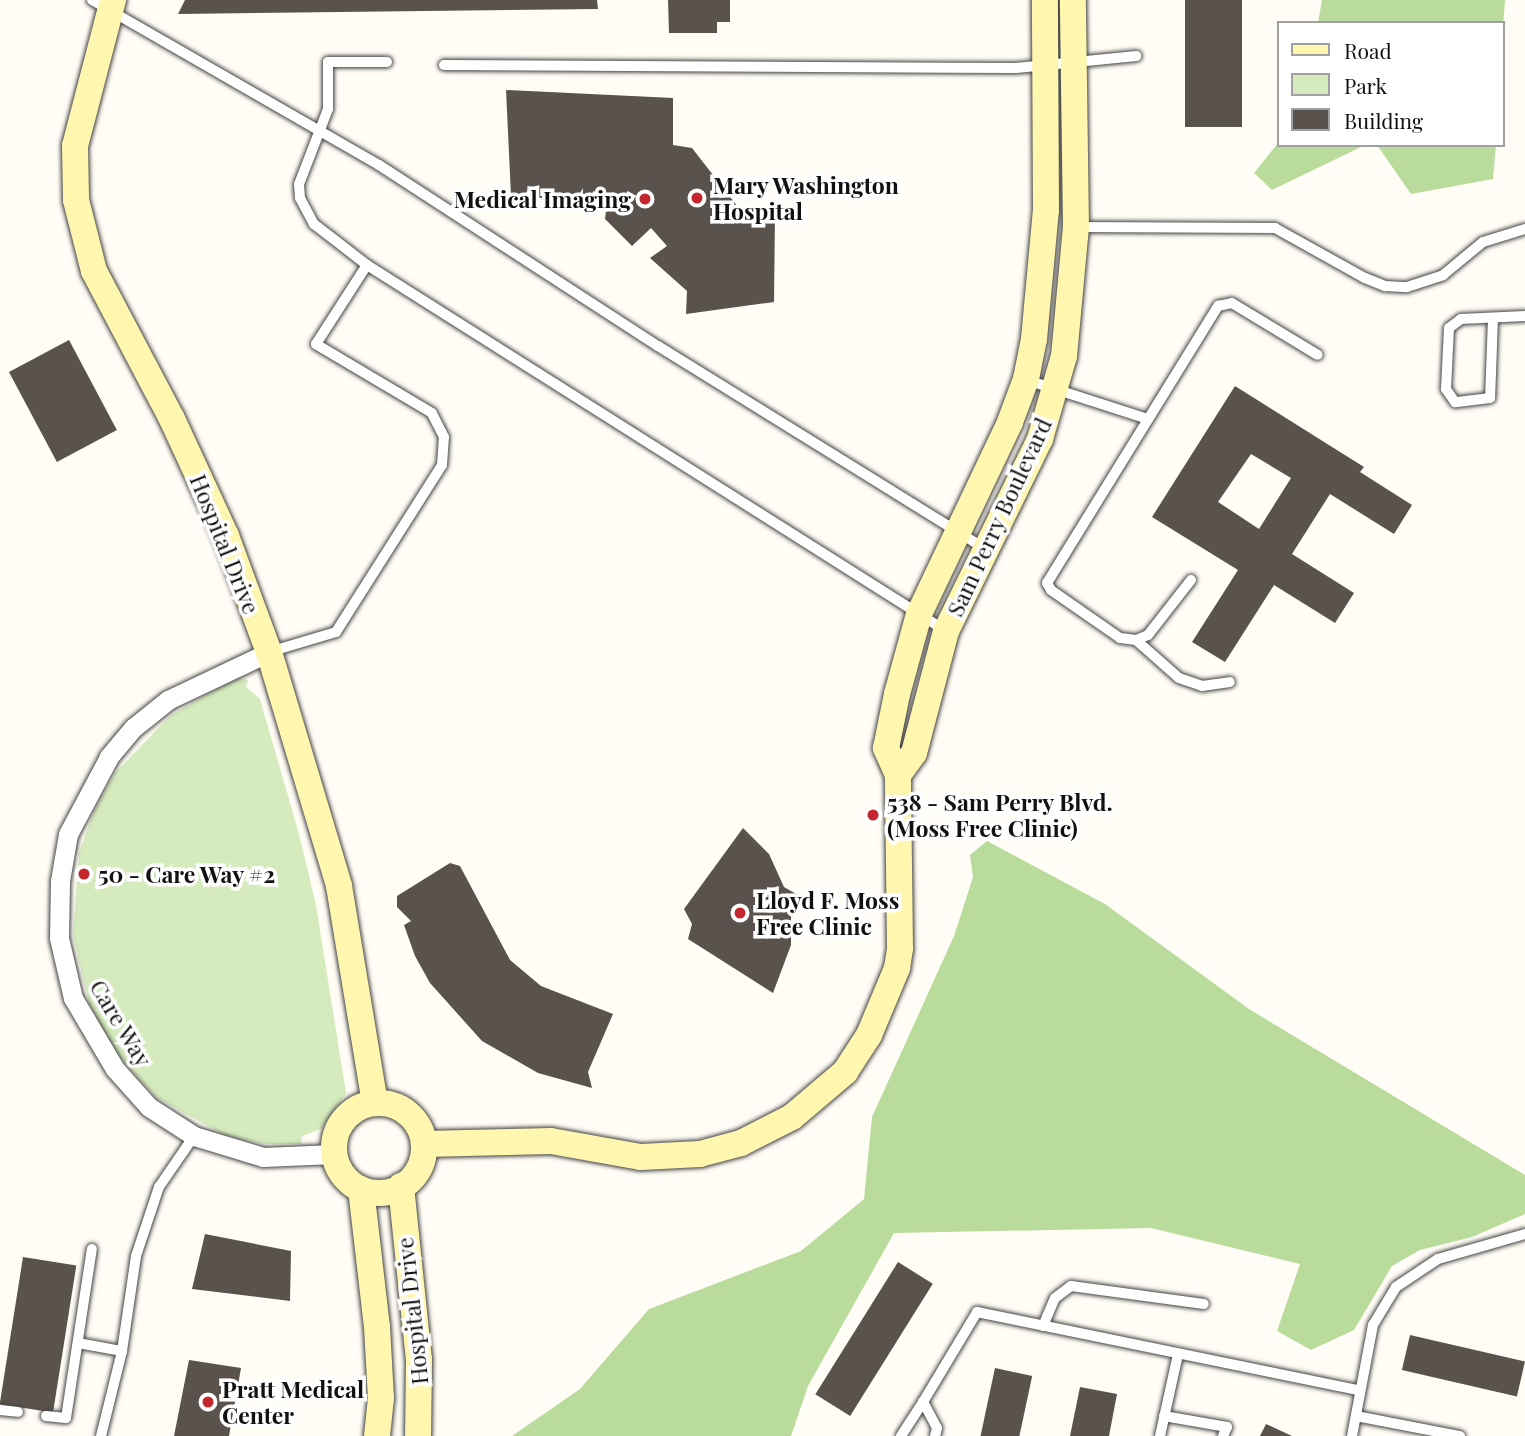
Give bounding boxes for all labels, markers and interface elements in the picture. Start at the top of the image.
legend [1276,21,1504,147]
text: Road [1344,36,1392,64]
text: Park [1344,71,1387,99]
text: Building [1344,106,1423,134]
place label: Mary Washington Hospital [713,171,900,225]
place label: Medical Imaging [454,185,631,213]
marker: Mary Washington Hospital [687,188,707,208]
marker: Medical Imaging [637,191,653,207]
street label: Sam Perry Boulevard [941,413,1057,621]
street label: Hospital Drive [184,470,266,618]
place label: 538 - Sam Perry Blvd. (Moss Free Clinic) [887,788,1113,842]
marker: 538 - Sam Perry Blvd. (Moss Free Clinic) [865,807,881,823]
place label: 50 - Care Way #2 [98,860,277,888]
marker: 50 - Care Way #2 [76,866,92,882]
place label: Lloyd F. Moss Free Clinic [756,886,899,940]
marker: Lloyd F. Moss Free Clinic [730,903,750,923]
street label: Care Way [84,974,158,1072]
street label: Hospital Drive [391,1236,433,1386]
place label: Pratt Medical Center [222,1375,364,1429]
marker: Pratt Medical Center [200,1394,216,1410]

